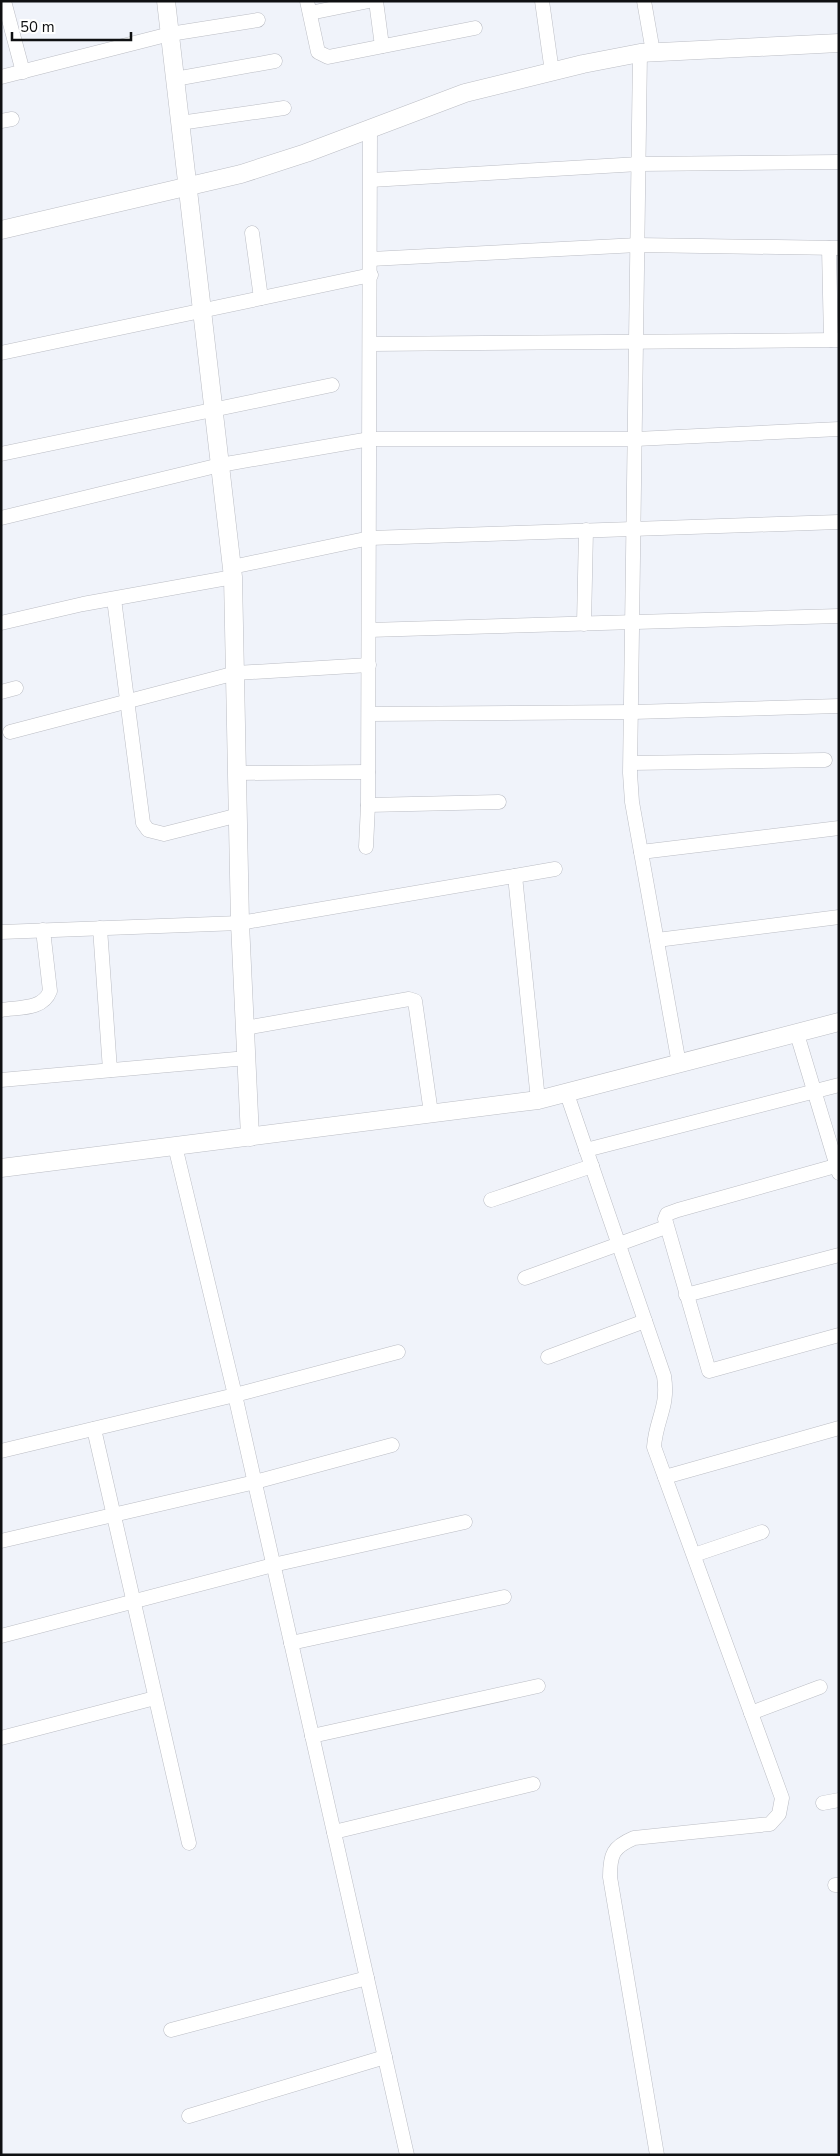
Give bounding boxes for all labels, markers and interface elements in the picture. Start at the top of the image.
scale bar [12,10,131,42]
text: 50 m [20,17,55,37]

